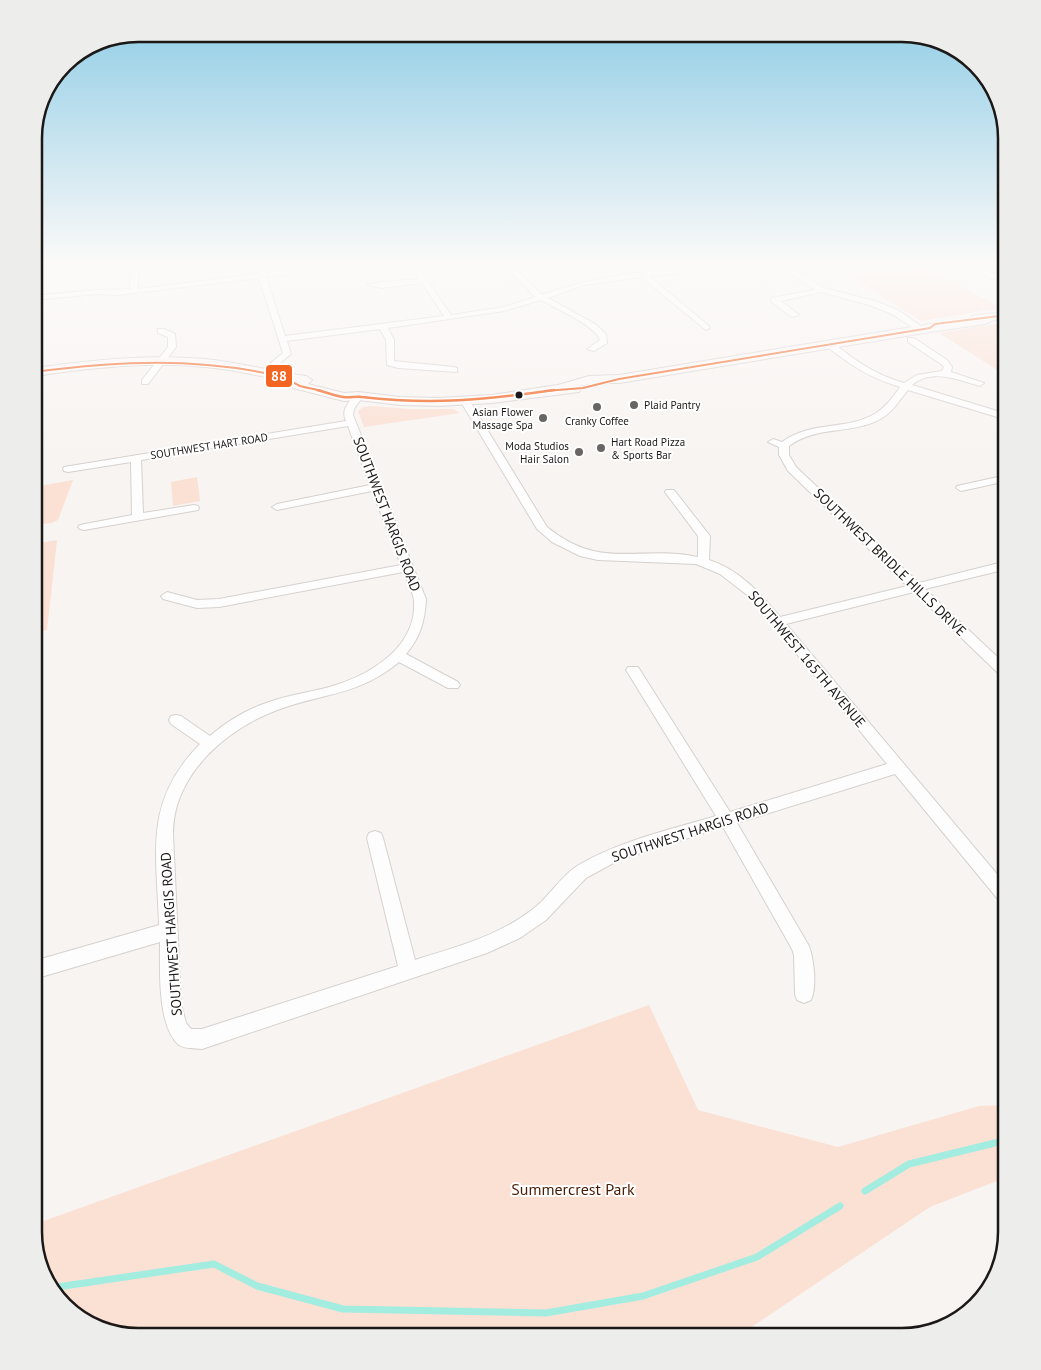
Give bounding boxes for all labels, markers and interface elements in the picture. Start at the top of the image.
line badge: 88 [265,364,293,388]
text: 88 [271,367,287,385]
unlabelled marker [514,390,524,400]
place label: Plaid Pantry [644,398,701,412]
marker: Plaid Pantry [628,399,640,411]
marker: Cranky Coffee [591,401,603,413]
place label: Asian Flower Massage Spa [472,405,533,432]
marker: Asian Flower Massage Spa [537,412,549,424]
place label: Cranky Coffee [565,414,629,428]
street label: SOUTHWEST HART ROAD [149,430,269,462]
street label: SOUTHWEST HARGIS ROAD [349,434,425,594]
place label: Hart Road Pizza & Sports Bar [611,435,685,462]
place label: Moda Studios Hair Salon [505,439,569,466]
marker: Hart Road Pizza & Sports Bar [595,442,607,454]
marker: Moda Studios Hair Salon [573,446,585,458]
street label: SOUTHWEST BRIDLE HILLS DRIVE [810,484,970,640]
street label: SOUTHWEST 165TH AVENUE [744,587,870,731]
street label: SOUTHWEST HARGIS ROAD [609,798,771,866]
street label: SOUTHWEST HARGIS ROAD [156,851,186,1017]
park label: Summercrest Park [511,1179,635,1199]

